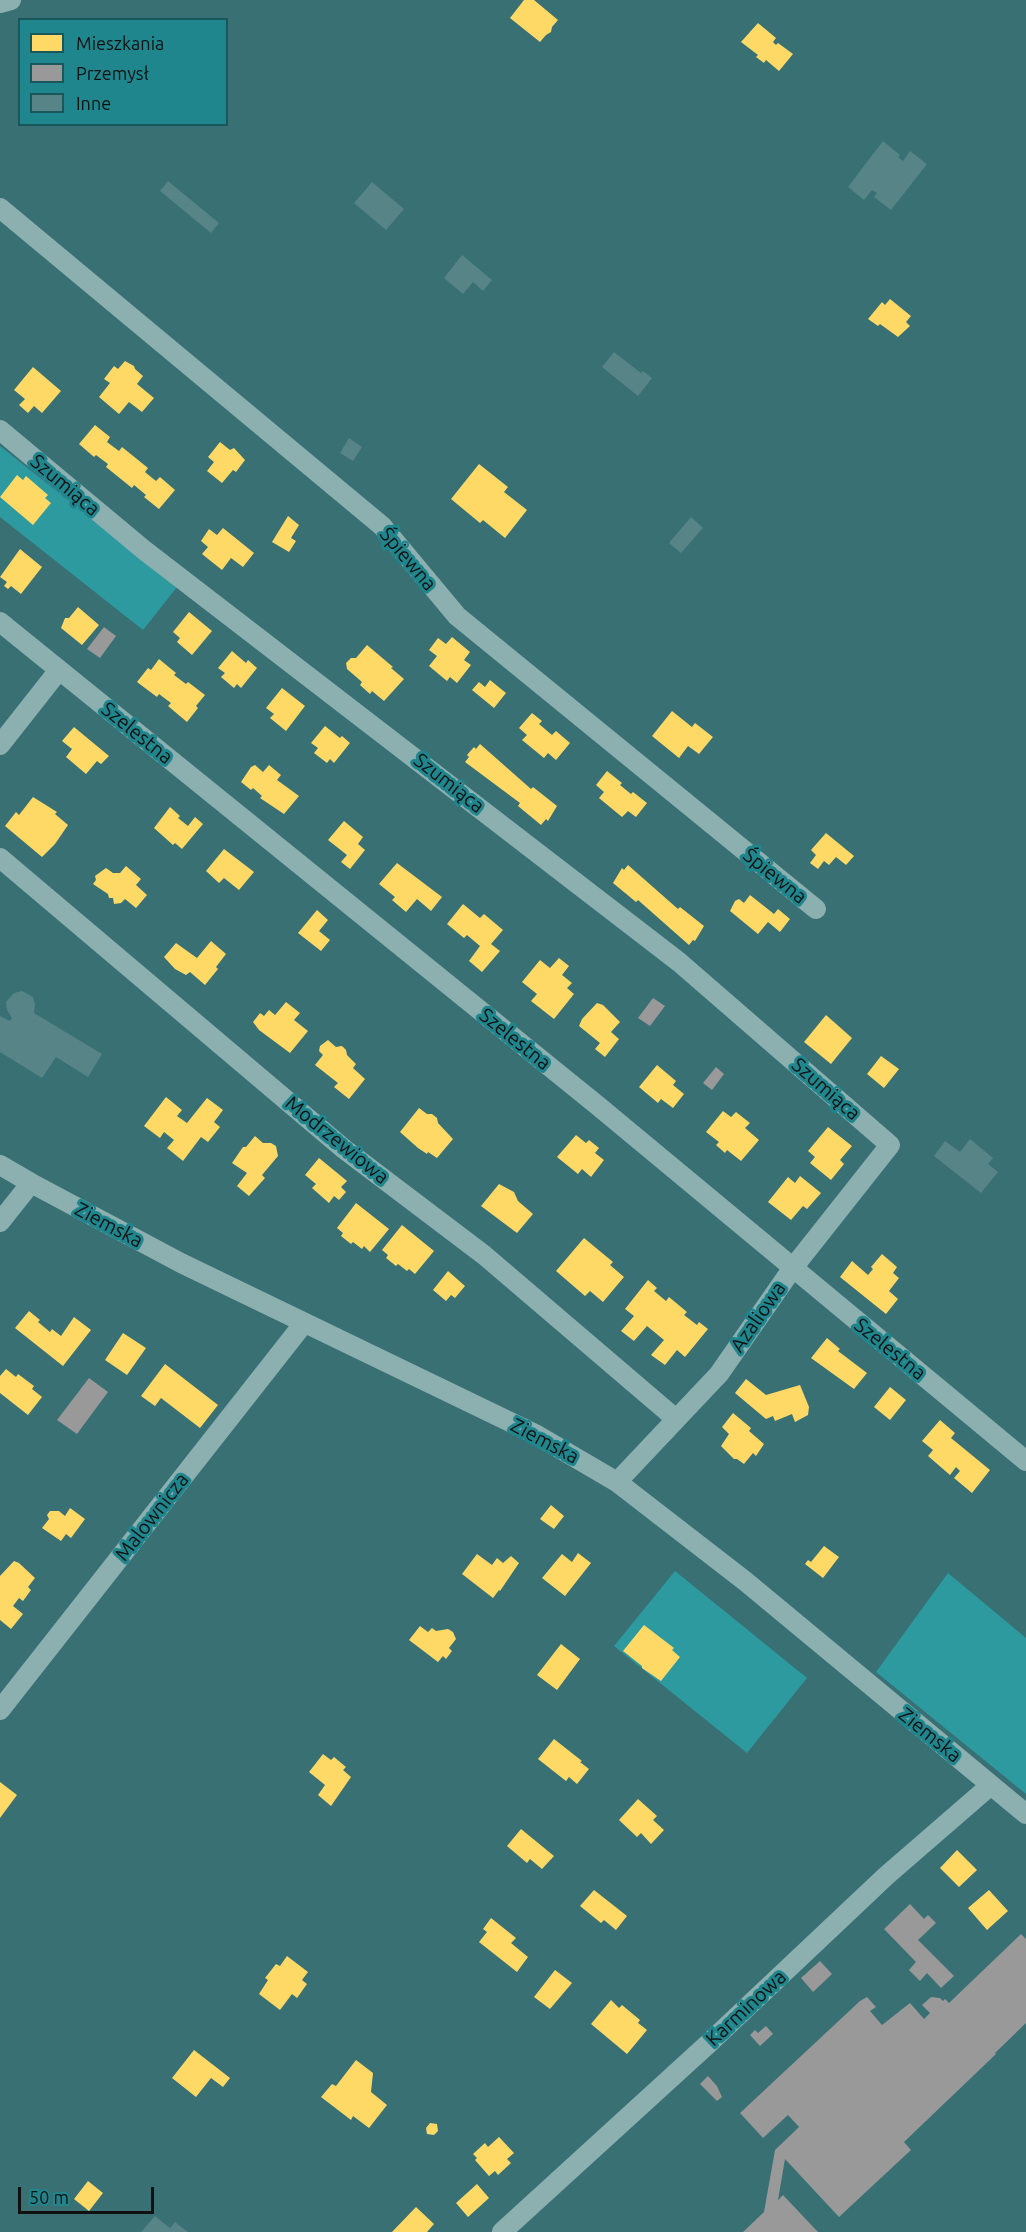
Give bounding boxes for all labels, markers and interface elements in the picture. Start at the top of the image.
legend [18,18,228,126]
text: Mieszkania [76,33,164,53]
text: Przemysł [76,63,149,83]
text: Inne [76,93,111,113]
street label: Szumiąca [25,449,105,521]
street label: Śpiewna [375,522,441,596]
street label: Szelestna [96,697,178,769]
street label: Szumiąca [409,748,489,818]
street label: Śpiewna [738,843,812,909]
street label: Szelestna [474,1003,556,1075]
street label: Szumiąca [787,1053,865,1125]
street label: Modrzewiowa [280,1091,394,1189]
street label: Ziemska [71,1197,147,1253]
street label: Azaliowa [725,1277,791,1357]
street label: Szelestna [849,1313,931,1385]
street label: Ziemska [507,1413,583,1469]
street label: Malownicza [110,1468,194,1566]
street label: Ziemska [894,1702,966,1768]
street label: Karminowa [701,1965,791,2051]
scale bar [21,2175,158,2213]
text: 50 m [29,2187,69,2207]

